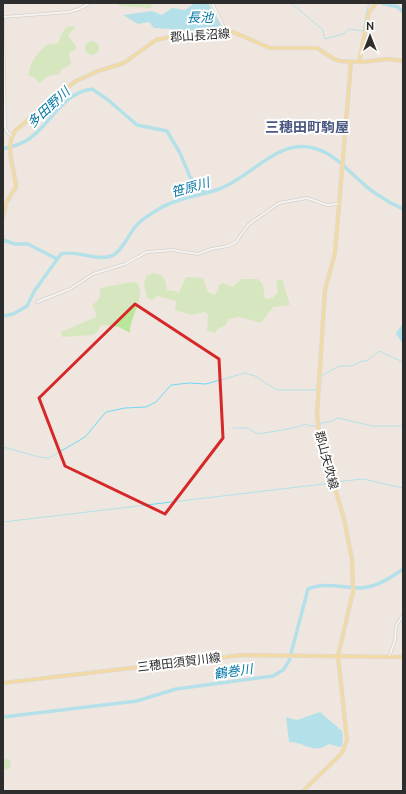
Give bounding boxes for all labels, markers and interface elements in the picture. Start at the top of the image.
water label: 長池 [187,10,215,24]
north arrow [350,16,390,56]
text: N [366,20,374,32]
street label: 郡山長沼線 [170,26,230,44]
water label: 多田野川 [24,83,73,130]
district label: 三穂田町駒屋 [265,119,349,135]
water label: 笹原川 [169,174,213,199]
street label: 郡山矢吹線 [313,429,341,491]
street label: 三穂田須賀川線 [137,650,221,674]
water label: 鶴巻川 [213,661,255,681]

